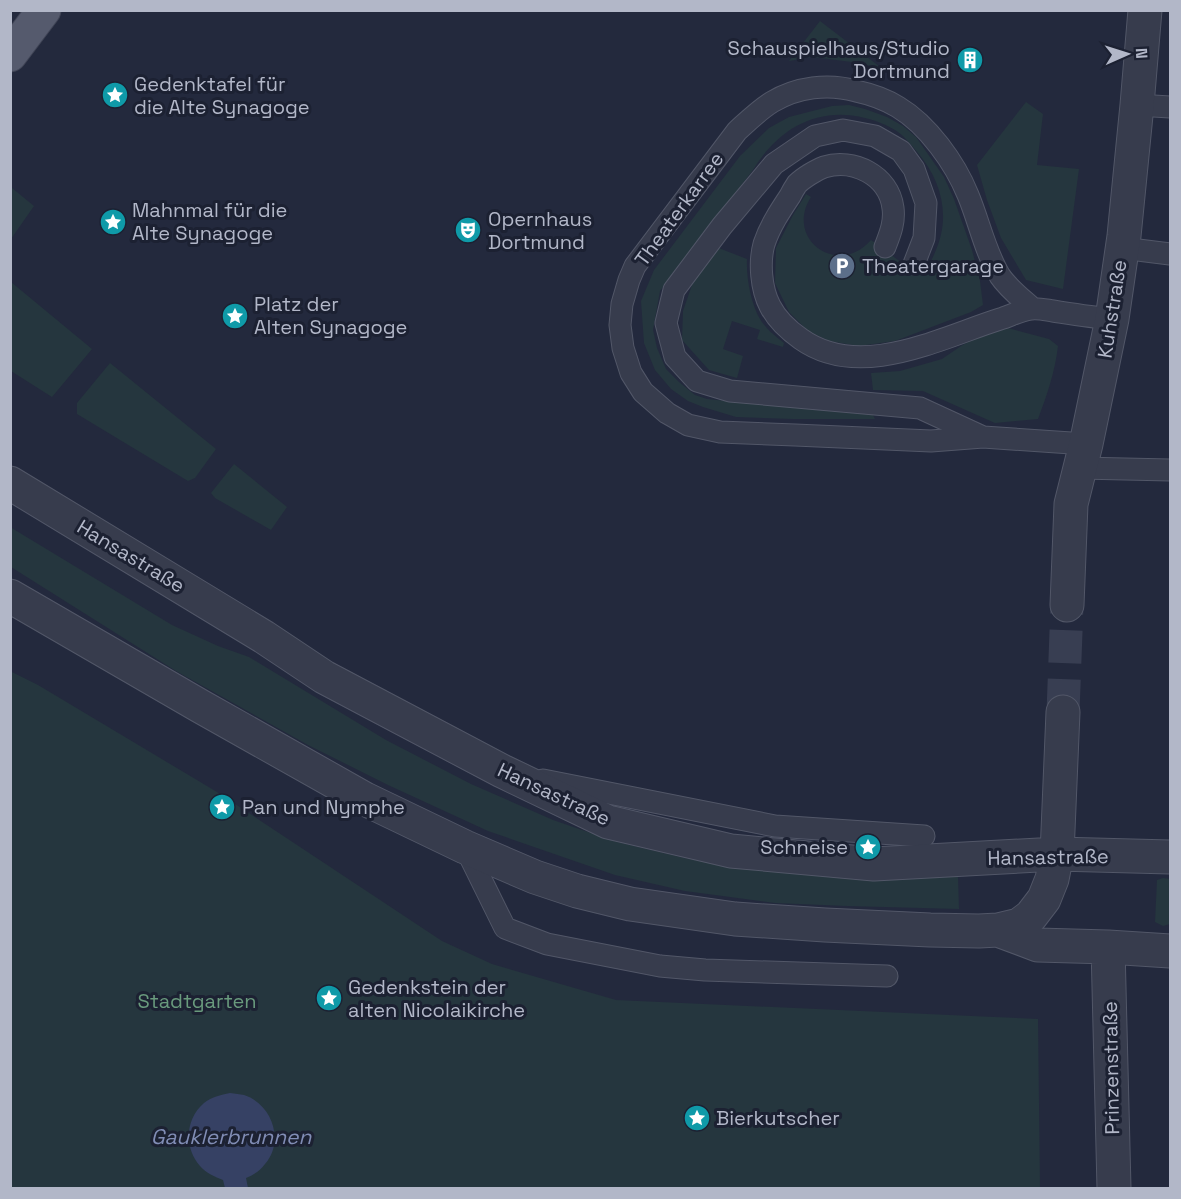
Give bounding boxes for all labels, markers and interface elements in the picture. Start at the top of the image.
north arrow [1097,24,1157,84]
place label: Schauspielhaus/Studio Dortmund [728,35,950,84]
building icon: Schauspielhaus/Studio Dortmund [955,45,985,75]
text: N [1131,47,1152,59]
place label: Gedenktafel für die Alte Synagoge [134,71,310,120]
place icon: Gedenktafel für die Alte Synagoge [100,80,130,110]
street label: Theaterkarree [629,147,729,271]
place label: Mahnmal für die Alte Synagoge [132,197,287,246]
place label: Opernhaus Dortmund [488,206,592,255]
place icon: Mahnmal für die Alte Synagoge [98,207,128,237]
theatre icon: Opernhaus Dortmund [453,215,483,245]
parking icon: Theatergarage [827,251,857,281]
place label: Theatergarage [862,253,1004,279]
street label: Kuhstraße [1091,258,1133,360]
place label: Platz der Alten Synagoge [254,291,407,340]
place icon: Platz der Alten Synagoge [220,301,250,331]
street label: Hansastraße [72,514,190,598]
street label: Hansastraße [494,757,614,831]
place icon: Pan und Nymphe [207,792,237,822]
place label: Pan und Nymphe [242,794,405,820]
place icon: Schneise [853,832,883,862]
place label: Schneise [760,834,848,860]
street label: Hansastraße [987,843,1109,871]
place label: Gedenkstein der alten Nicolaikirche [348,974,525,1023]
place icon: Gedenkstein der alten Nicolaikirche [314,983,344,1013]
park label: Stadtgarten [137,988,257,1014]
street label: Prinzenstraße [1097,1001,1125,1135]
place icon: Bierkutscher [682,1103,712,1133]
place label: Bierkutscher [716,1105,840,1131]
water label: Gauklerbrunnen [151,1123,312,1150]

